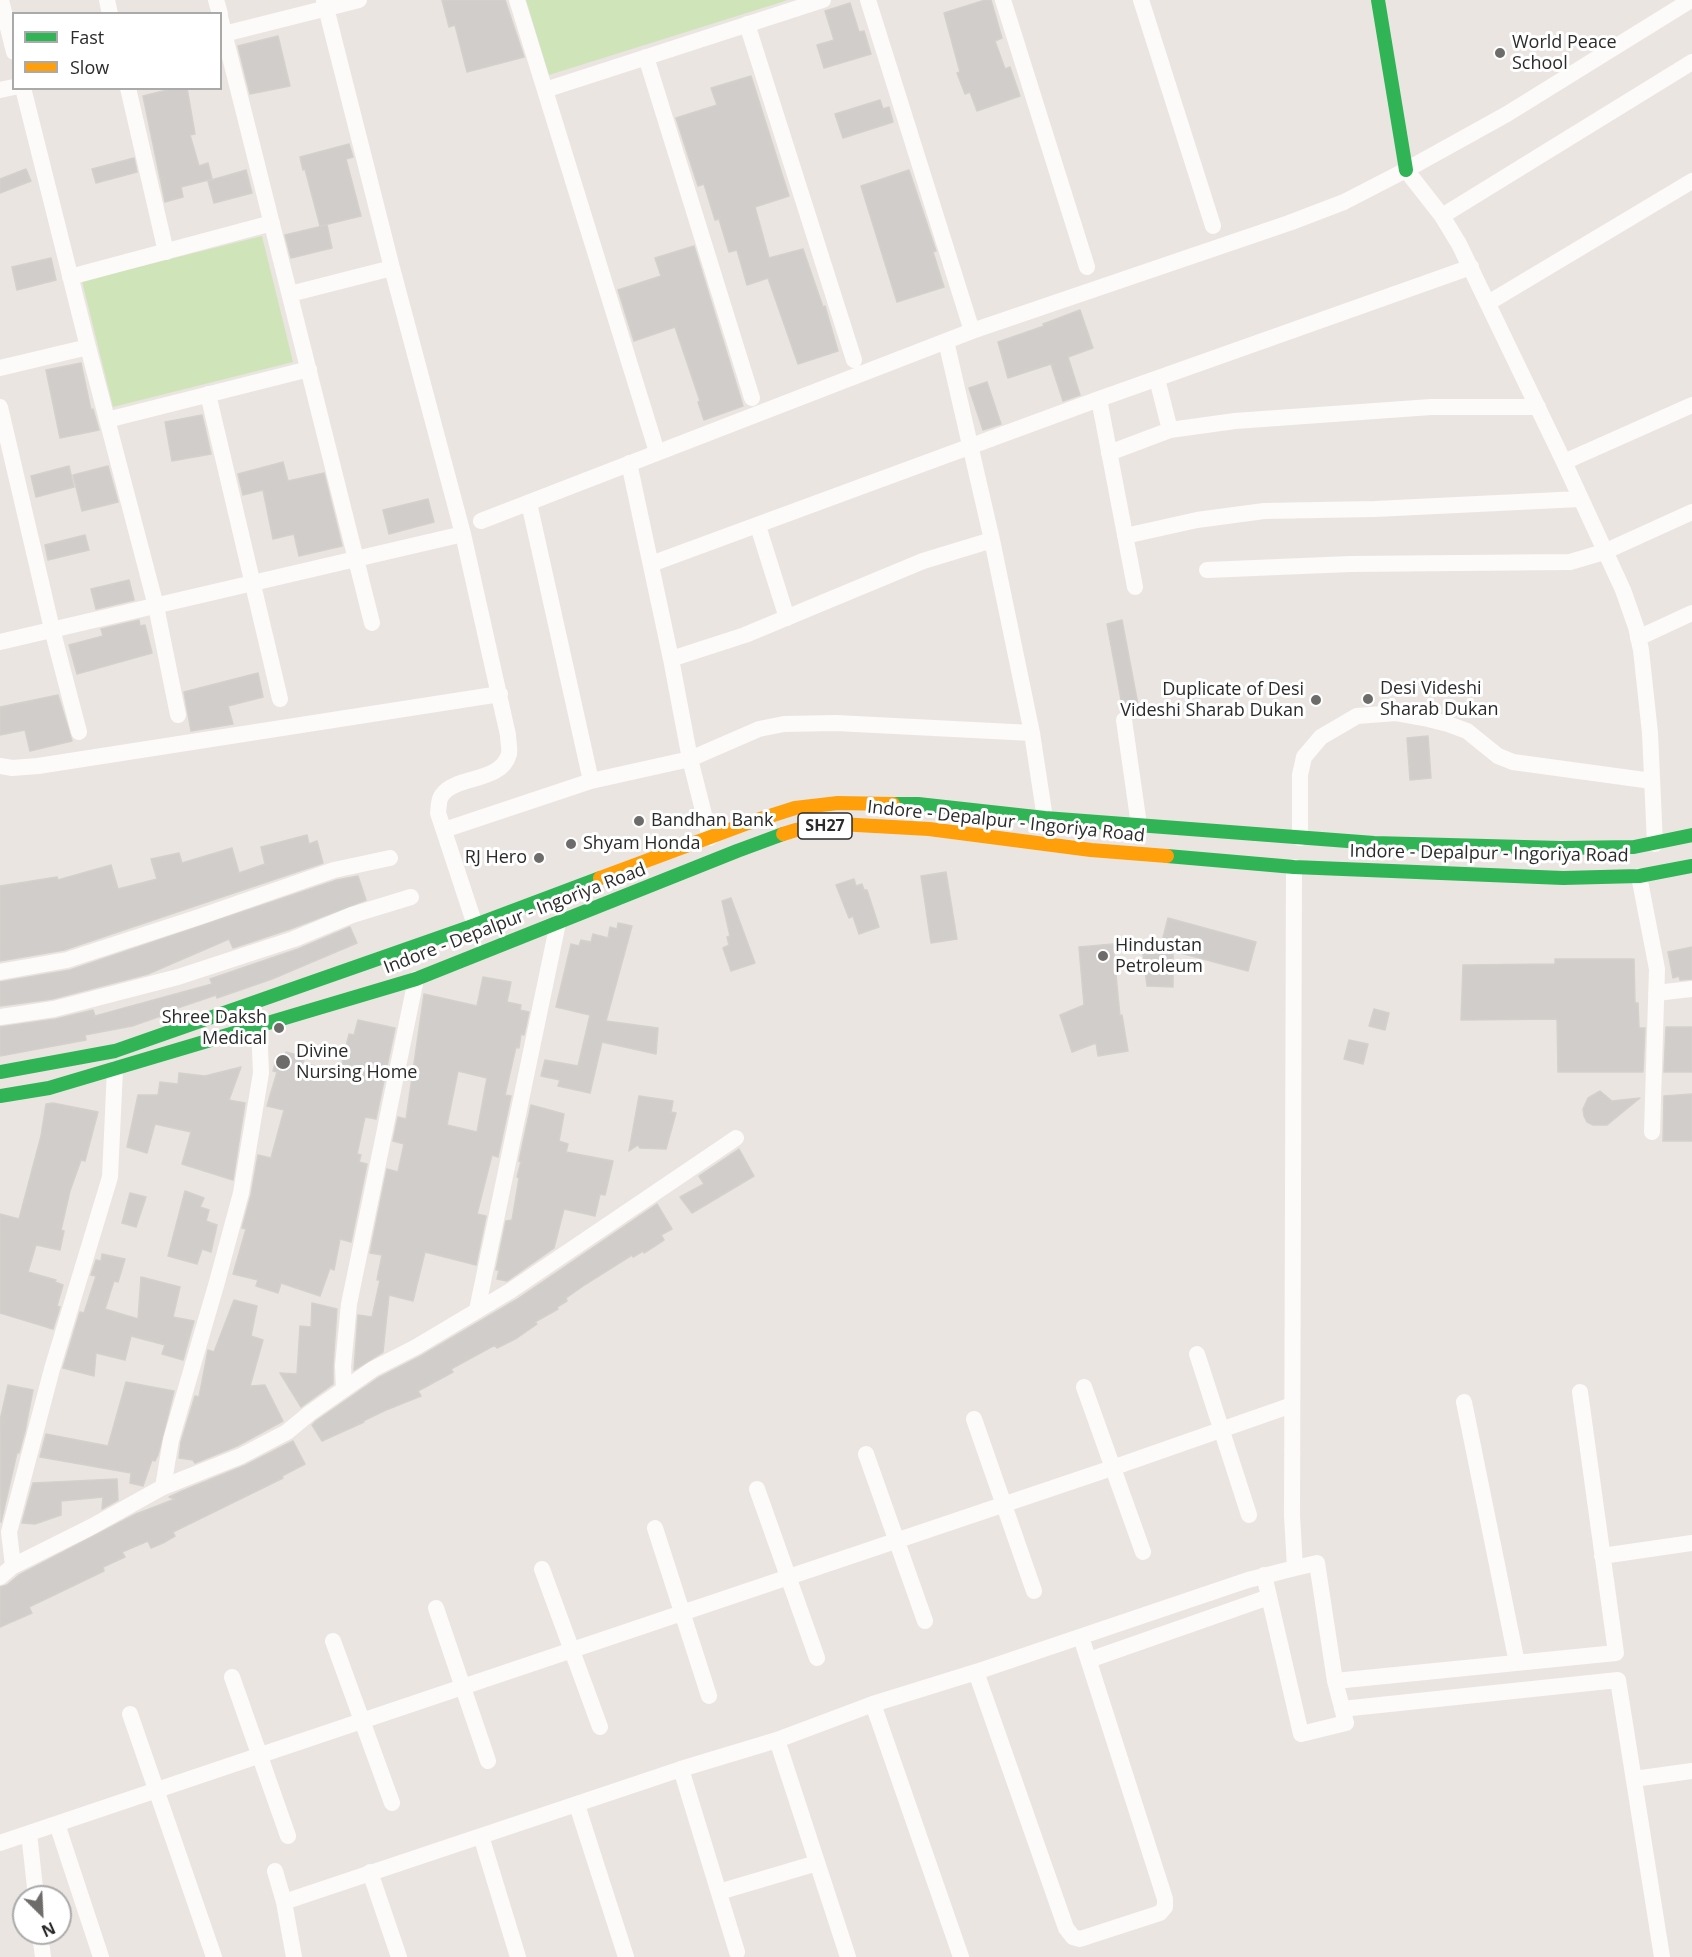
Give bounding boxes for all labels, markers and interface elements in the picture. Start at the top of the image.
legend [12,12,222,90]
text: Fast [70,25,104,49]
place label: World Peace School [1512,32,1617,74]
marker: World Peace School [1493,46,1507,60]
text: Slow [70,55,109,79]
place label: Desi Videshi Sharab Dukan [1380,678,1499,720]
place label: Duplicate of Desi Videshi Sharab Dukan [1120,679,1304,722]
marker: Desi Videshi Sharab Dukan [1361,692,1375,706]
marker: Duplicate of Desi Videshi Sharab Dukan [1309,693,1323,707]
street label: Indore - Depalpur - Ingoriya Road [866,797,1146,847]
place label: Bandhan Bank [651,810,774,832]
road number: SH27 [798,813,852,839]
marker: Bandhan Bank [632,814,646,828]
place label: Shyam Honda [583,833,700,855]
marker: Shyam Honda [564,837,578,851]
street label: Indore - Depalpur - Ingoriya Road [1349,841,1629,867]
place label: RJ Hero [465,847,527,869]
marker: RJ Hero [532,851,546,865]
street label: Indore - Depalpur - Ingoriya Road [381,859,649,979]
place label: Hindustan Petroleum [1115,935,1203,978]
marker: Hindustan Petroleum [1096,949,1110,963]
place label: Shree Daksh Medical [162,1007,267,1050]
marker: Shree Daksh Medical [272,1021,286,1035]
place label: Divine Nursing Home [296,1041,417,1084]
marker: Divine Nursing Home [274,1053,292,1071]
north arrow [12,1885,72,1945]
text: N [38,1917,59,1942]

